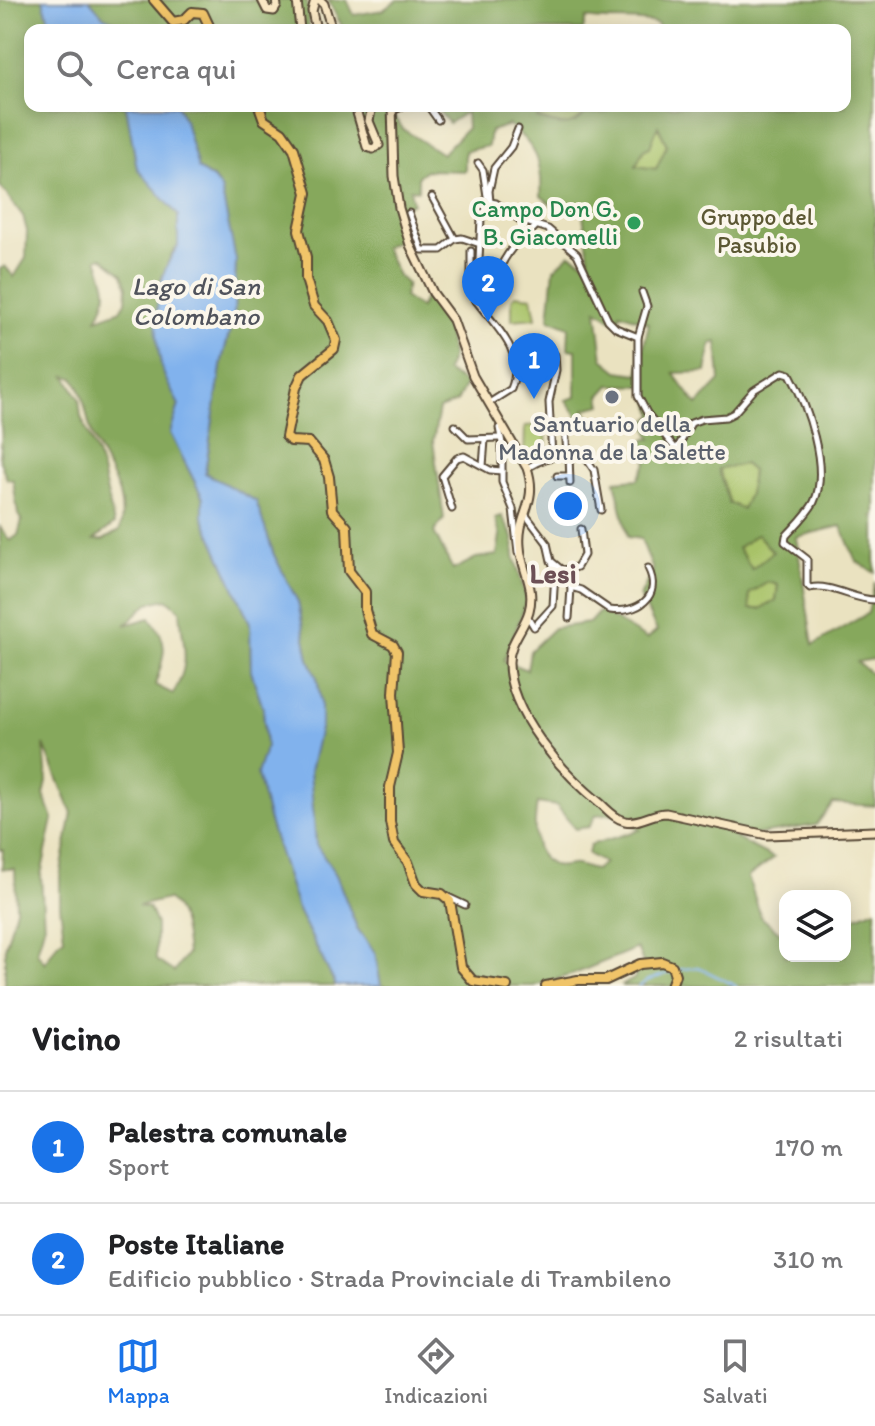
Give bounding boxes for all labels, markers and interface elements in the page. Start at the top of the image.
search box [24,24,851,112]
icon: search [52,46,96,90]
text: Cerca qui [116,50,236,87]
place label: Campo Don G. B. Giacomelli [472,194,618,251]
park label: Gruppo del Pasubio [700,202,814,259]
marker: Campo Don G. B. Giacomelli [625,214,643,232]
pin: 2 [462,256,514,322]
water label: Lago di San Colombano [132,270,260,332]
pin: 1 [508,333,560,399]
marker: Santuario della Madonna de la Salette [603,388,621,406]
place label: Santuario della Madonna de la Salette [498,409,726,466]
your location [548,486,588,526]
district label: Lesi [529,556,577,590]
map controls [779,890,851,962]
button: layers [779,890,851,962]
text: Vicino [32,1018,121,1059]
text: 2 risultati [734,1022,843,1054]
text: Palestra comunale [108,1113,347,1150]
text: 1 [52,1131,64,1163]
text: 170 m [774,1131,843,1163]
text: Sport [108,1150,169,1182]
text: Poste Italiane [108,1225,285,1262]
text: 2 [51,1243,65,1275]
text: 310 m [773,1243,843,1275]
text: Edificio pubblico · Strada Provinciale di Trambileno [108,1262,671,1294]
tab: Mappa [107,1334,169,1409]
tab: Indicazioni [384,1334,488,1409]
tab: Salvati [703,1334,768,1409]

